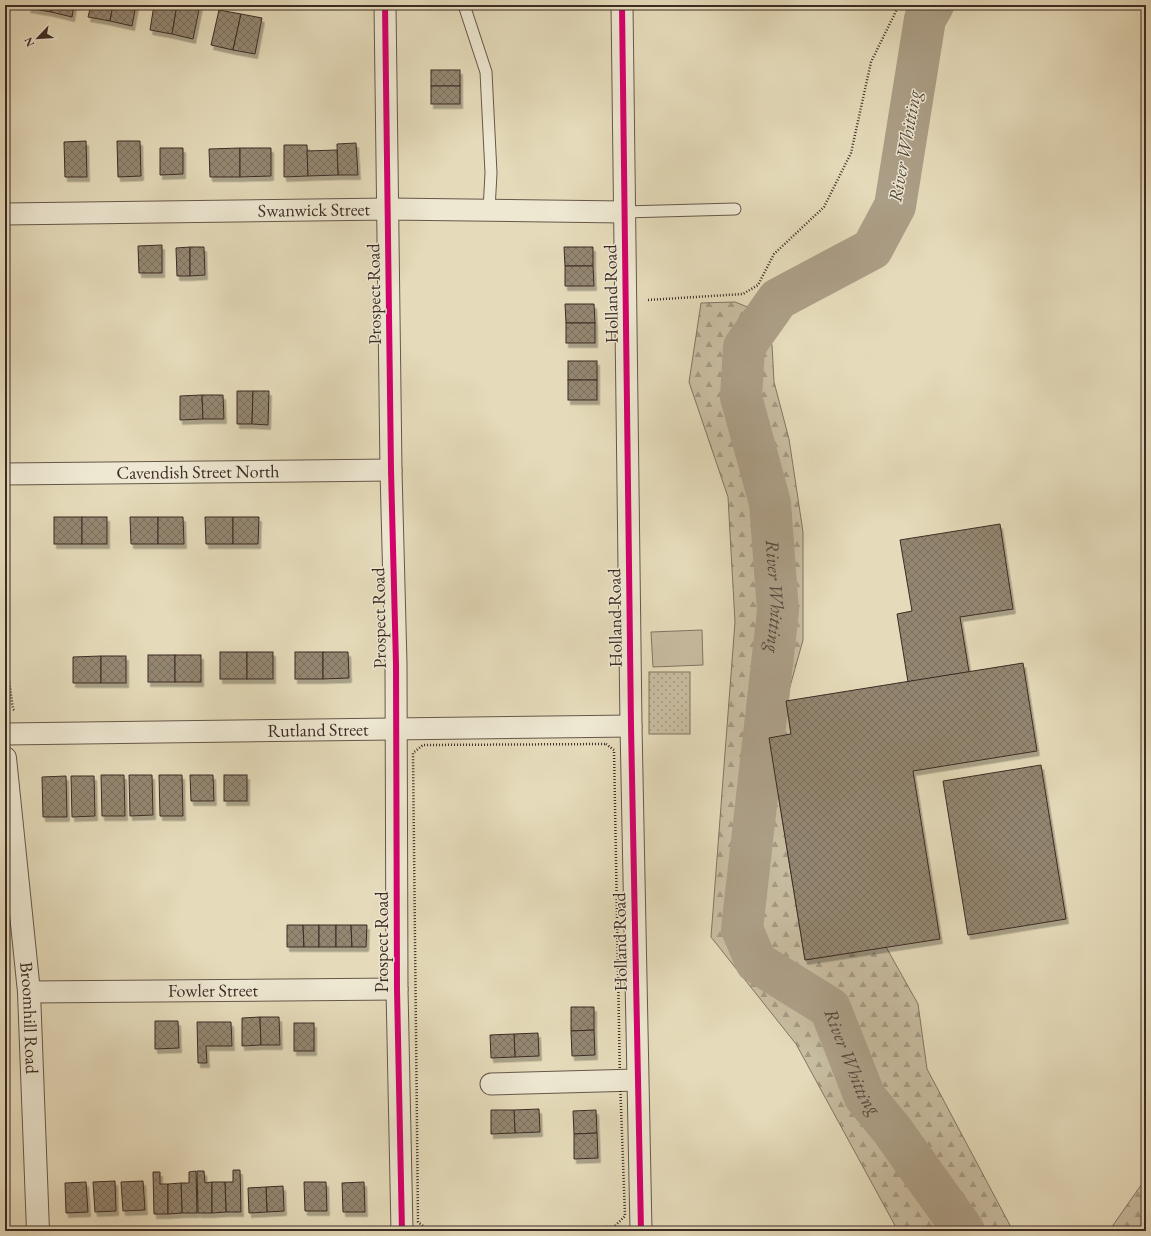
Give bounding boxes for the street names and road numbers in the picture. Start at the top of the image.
street label: Swanwick Street [258,197,371,222]
street label: Prospect Road [361,242,386,345]
street label: Holland Road [598,243,623,344]
street label: Cavendish Street North [116,459,280,484]
street label: Prospect Road [366,566,391,669]
street label: Holland Road [602,567,627,668]
street label: Rutland Street [267,717,369,742]
street label: Prospect Road [370,891,393,993]
street label: Holland Road [607,891,632,992]
street label: Broomhill Road [15,961,44,1075]
street label: Fowler Street [168,978,259,1002]

